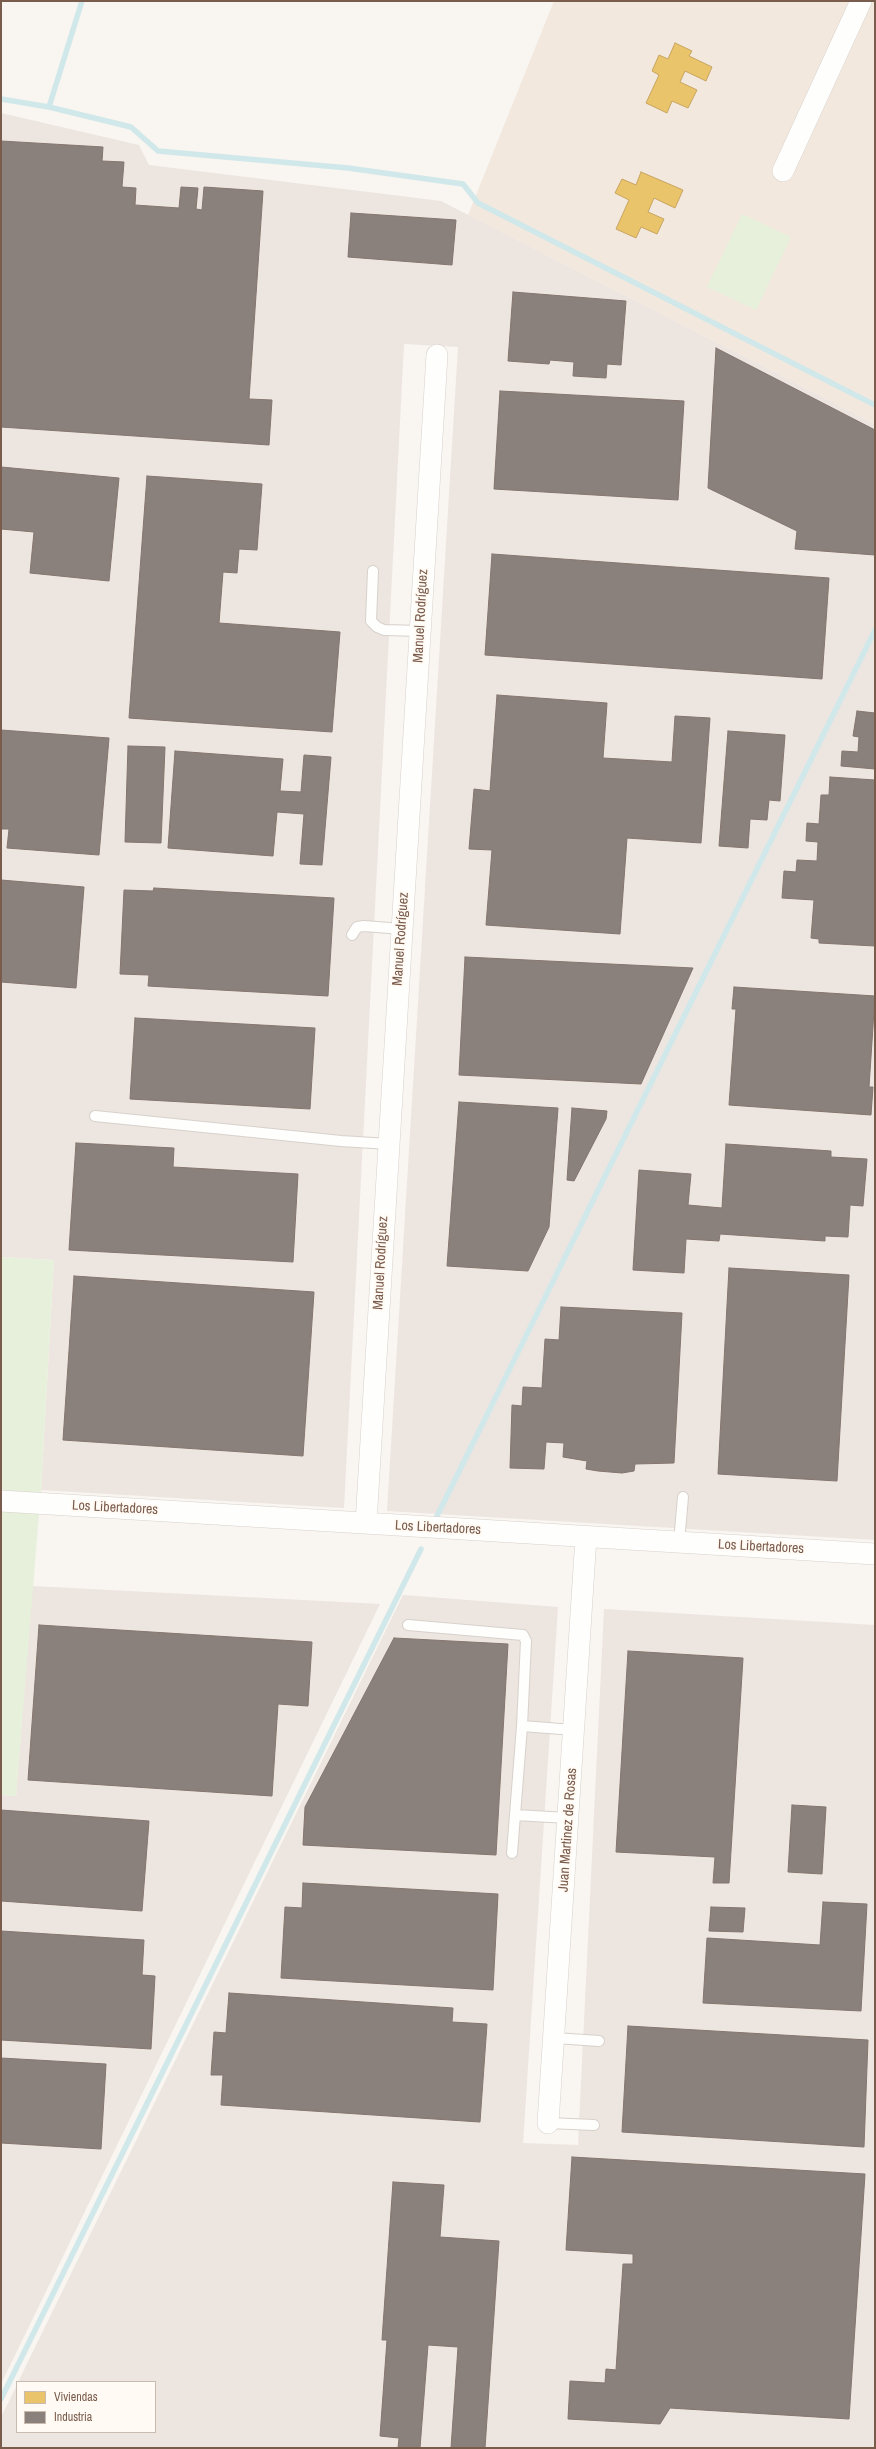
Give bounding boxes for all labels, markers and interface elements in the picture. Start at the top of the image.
street label: Manuel Rodríguez [410,569,432,663]
street label: Manuel Rodríguez [389,892,413,986]
street label: Manuel Rodríguez [370,1216,392,1310]
street label: Los Libertadores [72,1497,158,1519]
street label: Los Libertadores [395,1517,481,1539]
street label: Los Libertadores [718,1536,804,1558]
street label: Juan Martinez de Rosas [555,1767,581,1893]
legend [16,2381,156,2433]
text: Viviendas [54,2389,98,2405]
text: Industria [54,2409,92,2425]

